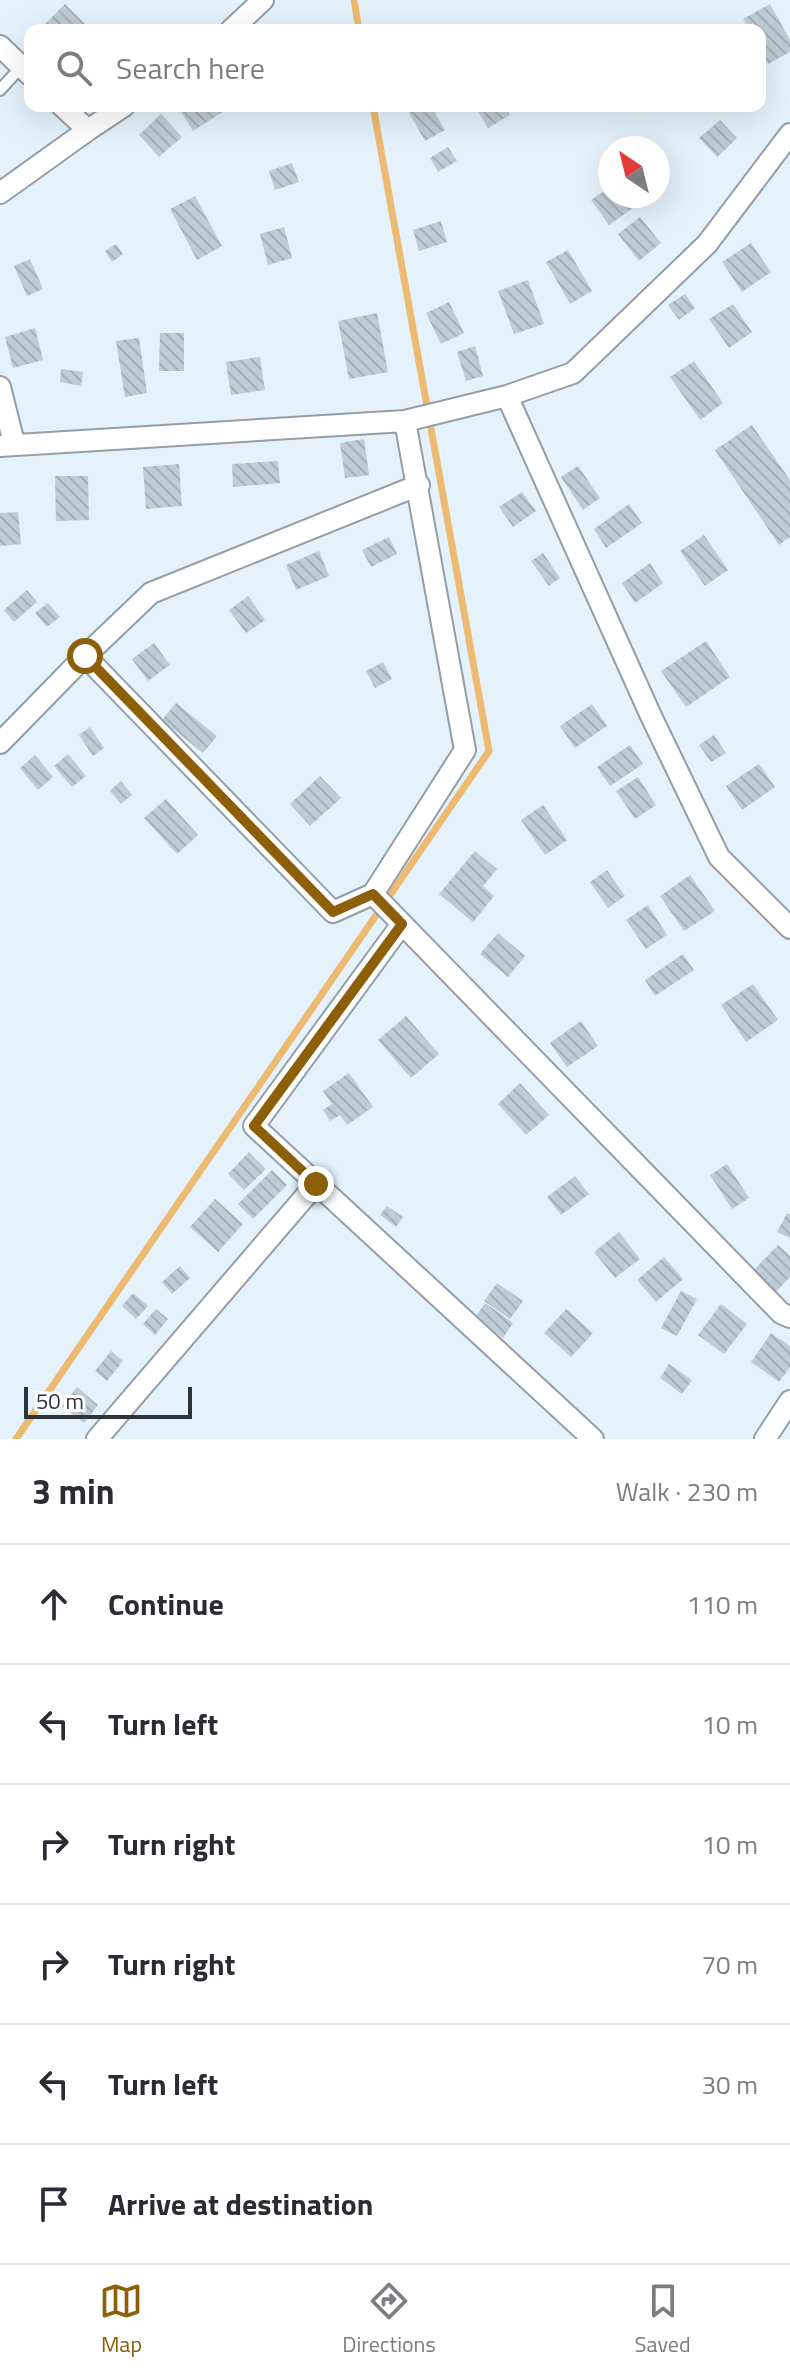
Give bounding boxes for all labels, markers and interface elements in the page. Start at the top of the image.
search box [24,24,766,112]
text: Search here [116,45,265,91]
icon: search [52,46,96,90]
north arrow [598,136,670,208]
route start [67,638,103,674]
route end [298,1166,334,1202]
scale bar [24,1383,192,1419]
text: 50 m [36,1384,84,1418]
text: 3 min [32,1465,115,1517]
text: Walk · 230 m [616,1472,758,1511]
text: Continue [108,1581,224,1627]
icon: ahead [32,1582,76,1626]
text: 110 m [687,1585,758,1624]
text: Turn left [108,1701,218,1747]
icon: left [32,1702,76,1746]
text: 10 m [701,1705,758,1744]
text: Turn right [108,1821,236,1867]
icon: right [32,1822,76,1866]
text: 10 m [701,1825,758,1864]
text: Turn right [108,1941,236,1987]
icon: right [32,1942,76,1986]
text: 70 m [701,1945,758,1984]
text: Turn left [108,2061,218,2107]
icon: left [32,2062,76,2106]
text: 30 m [701,2065,758,2104]
text: Arrive at destination [108,2181,373,2227]
icon: arrive [32,2182,76,2226]
tab: Map [99,2279,143,2361]
tab: Directions [342,2279,436,2361]
tab: Saved [635,2279,691,2361]

